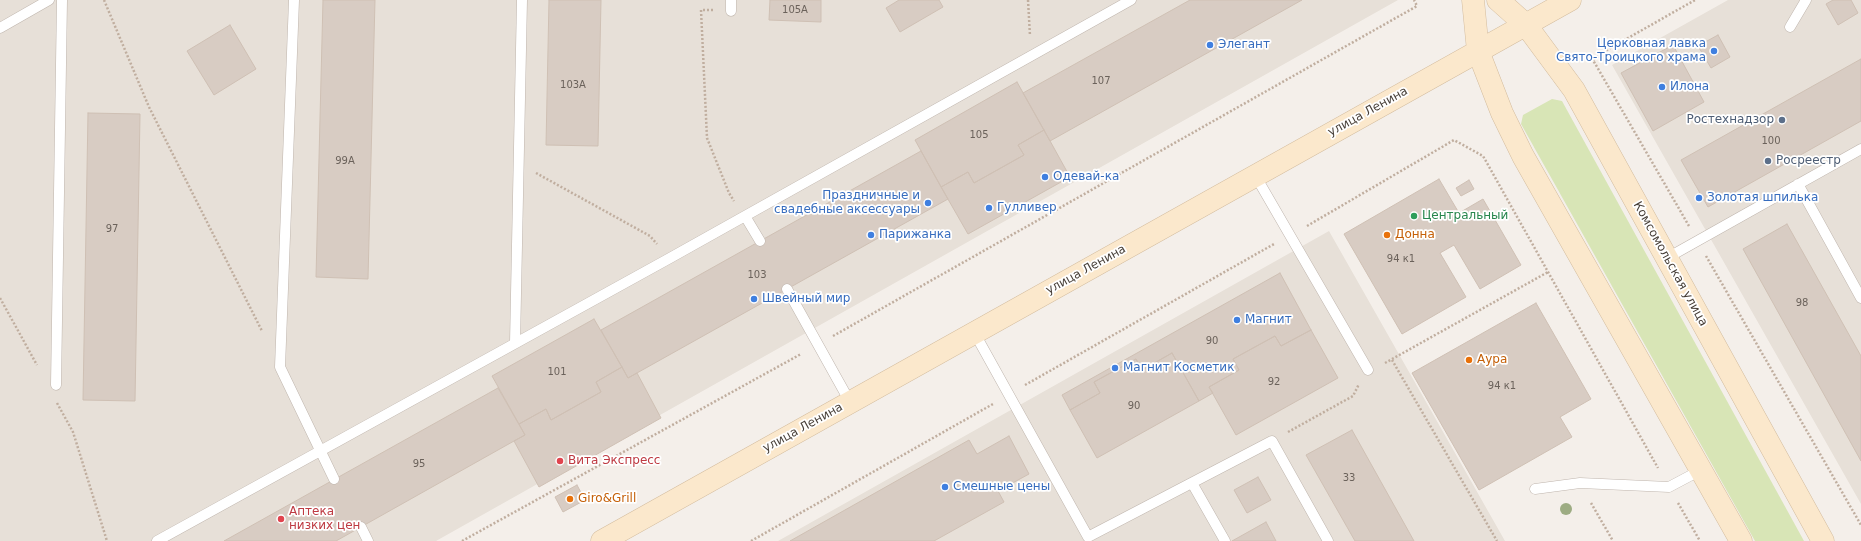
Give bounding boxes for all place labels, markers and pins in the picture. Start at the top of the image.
place label: Церковная лавка Свято-Троицкого храма [1556,37,1706,65]
place label: Элегант [1218,38,1270,52]
marker: Элегант [1205,40,1215,50]
marker: Церковная лавка Свято-Троицкого храма [1709,46,1719,56]
place label: Илона [1670,80,1709,94]
marker: Илона [1657,82,1667,92]
place label: Ростехнадзор [1687,113,1774,127]
marker: Ростехнадзор [1777,115,1787,125]
place label: Росреестр [1776,154,1841,168]
marker: Росреестр [1763,156,1773,166]
place label: Одевай-ка [1053,170,1119,184]
marker: Одевай-ка [1040,172,1050,182]
place label: Праздничные и свадебные аксессуары [774,189,920,217]
place label: Золотая шпилька [1707,191,1818,205]
marker: Золотая шпилька [1694,193,1704,203]
marker: Праздничные и свадебные аксессуары [923,198,933,208]
place label: Гулливер [997,201,1057,215]
marker: Гулливер [984,203,994,213]
place label: Центральный [1422,209,1508,223]
marker: Центральный [1409,211,1419,221]
place label: Парижанка [879,228,951,242]
place label: Донна [1395,228,1435,242]
marker: Парижанка [866,230,876,240]
marker: Донна [1382,230,1392,240]
place label: Швейный мир [762,292,850,306]
marker: Швейный мир [749,294,759,304]
place label: Магнит [1245,313,1292,327]
marker: Магнит [1232,315,1242,325]
place label: Аура [1477,353,1507,367]
marker: Аура [1464,355,1474,365]
place label: Магнит Косметик [1123,361,1234,375]
marker: Магнит Косметик [1110,363,1120,373]
place label: Вита Экспресс [568,454,660,468]
marker: Вита Экспресс [555,456,565,466]
place label: Смешные цены [953,480,1050,494]
marker: Смешные цены [940,482,950,492]
place label: Giro&Grill [578,492,636,506]
marker: Giro&Grill [565,494,575,504]
place label: Аптека низких цен [289,505,360,533]
marker: Аптека низких цен [276,514,286,524]

